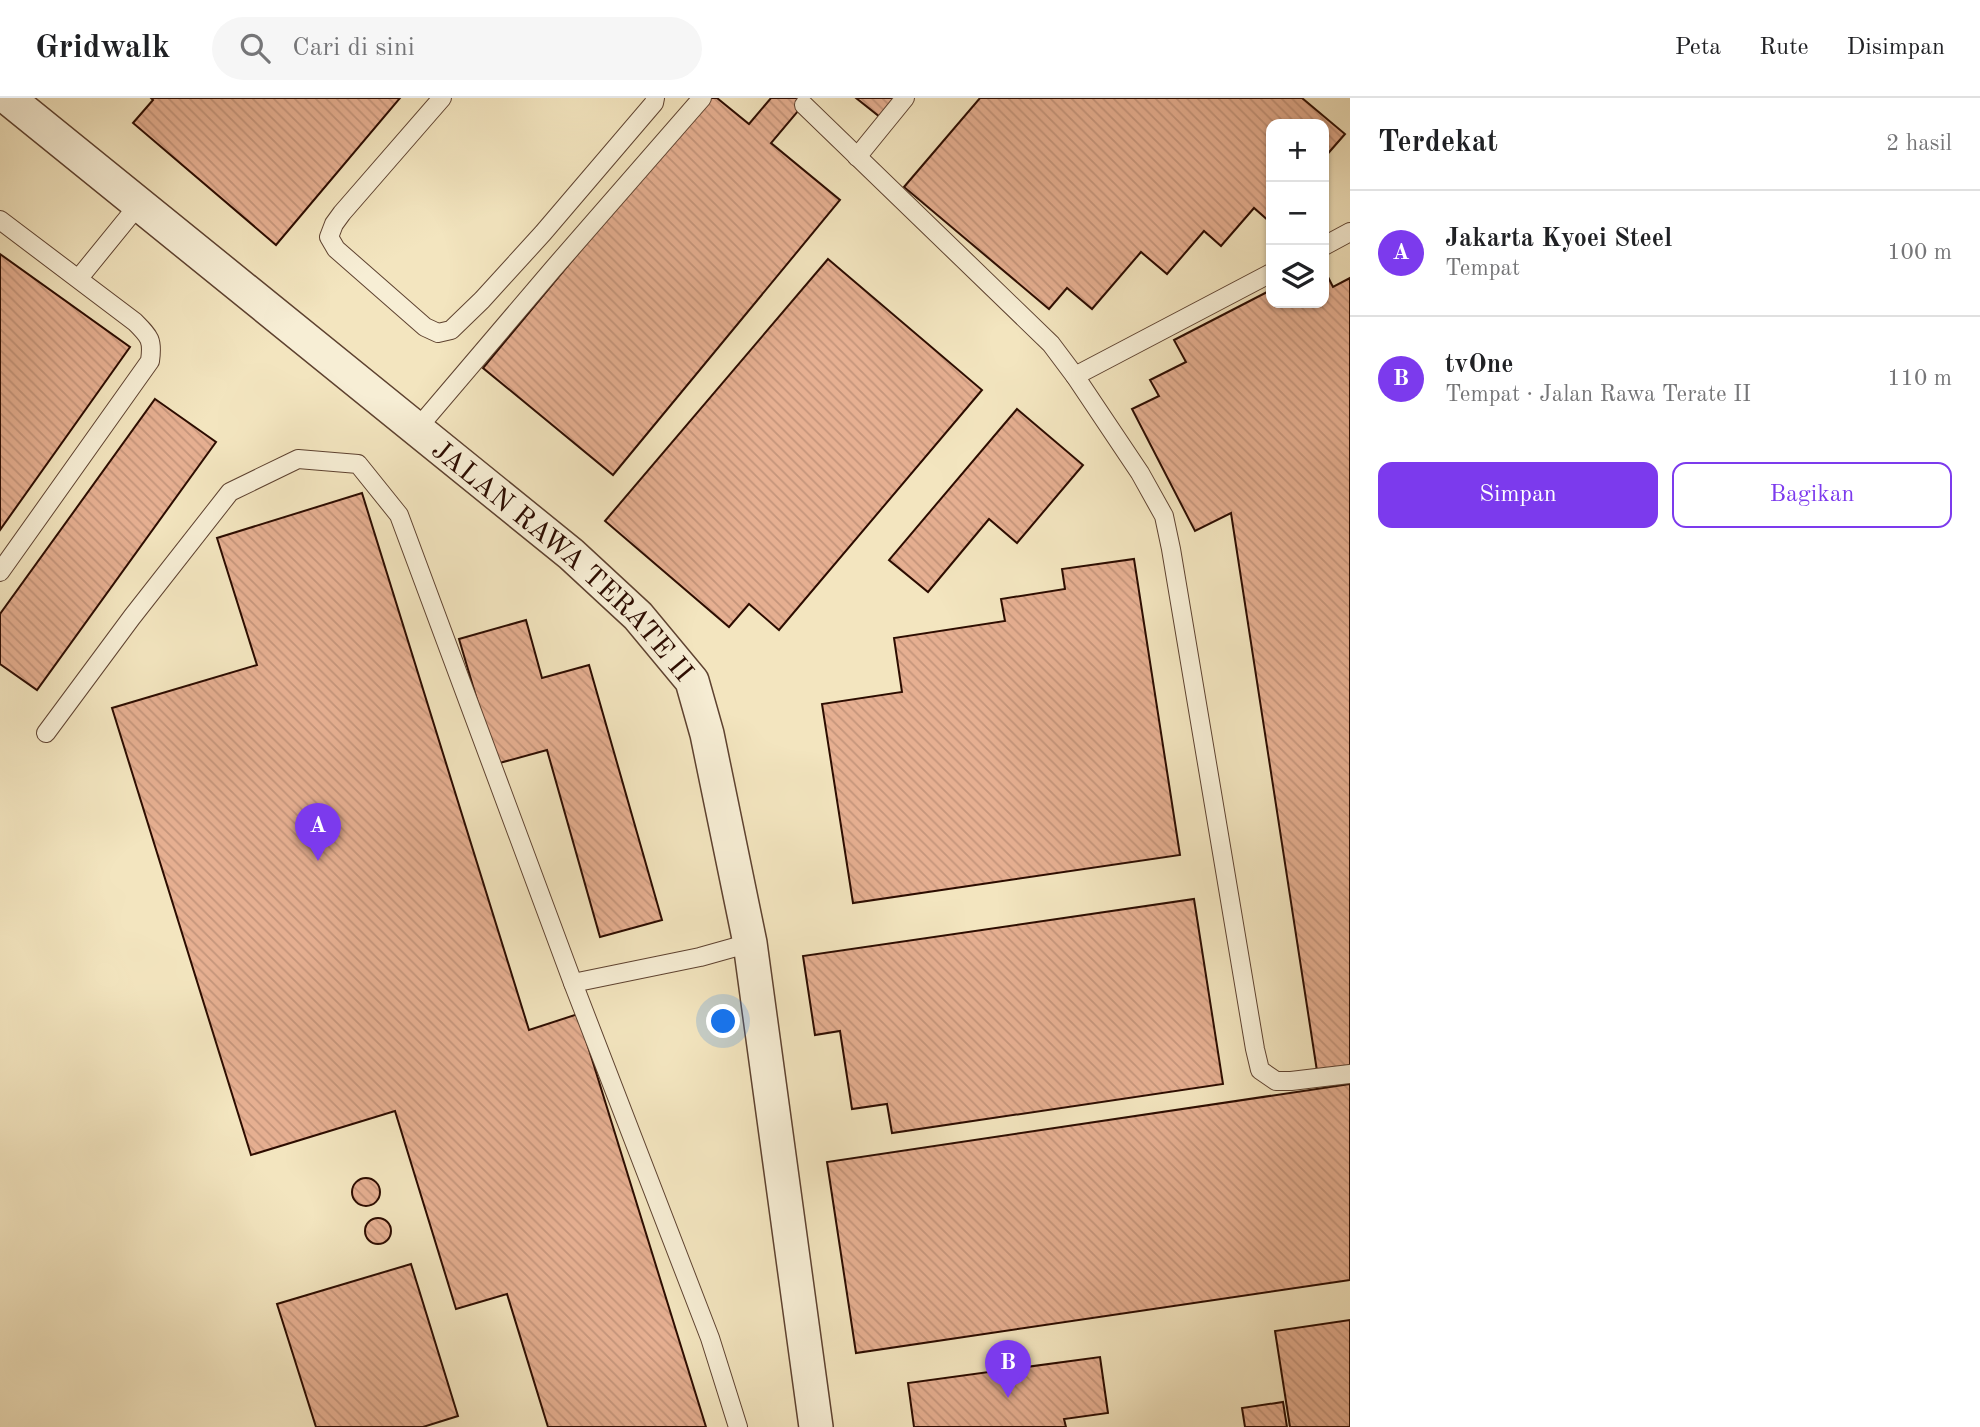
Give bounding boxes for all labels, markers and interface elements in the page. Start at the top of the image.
search box [212,17,702,80]
icon: search [236,29,274,67]
text: Gridwalk [35,32,170,65]
text: Cari di sini [292,35,415,61]
text: Peta [1675,36,1721,60]
text: Rute [1759,36,1809,60]
text: Disimpan [1847,36,1945,60]
map controls [1266,119,1329,308]
button: + [1266,119,1329,182]
text: Terdekat [1378,128,1498,158]
text: 2 hasil [1886,132,1952,155]
button: − [1266,182,1329,245]
text: Jakarta Kyoei Steel [1445,226,1672,252]
text: A [1392,241,1410,264]
text: 100 m [1887,241,1952,264]
button: layers [1266,245,1329,308]
text: Tempat [1445,257,1520,280]
text: tvOne [1445,352,1513,378]
text: B [1393,367,1409,390]
text: 110 m [1887,367,1952,390]
text: Tempat · Jalan Rawa Terate II [1445,383,1751,406]
street label: JALAN RAWA TERATE II [426,436,697,688]
button: Simpan [1378,462,1658,528]
button: Bagikan [1672,462,1952,528]
pin: A [295,803,341,861]
your location [706,1004,740,1038]
pin: B [985,1340,1031,1398]

